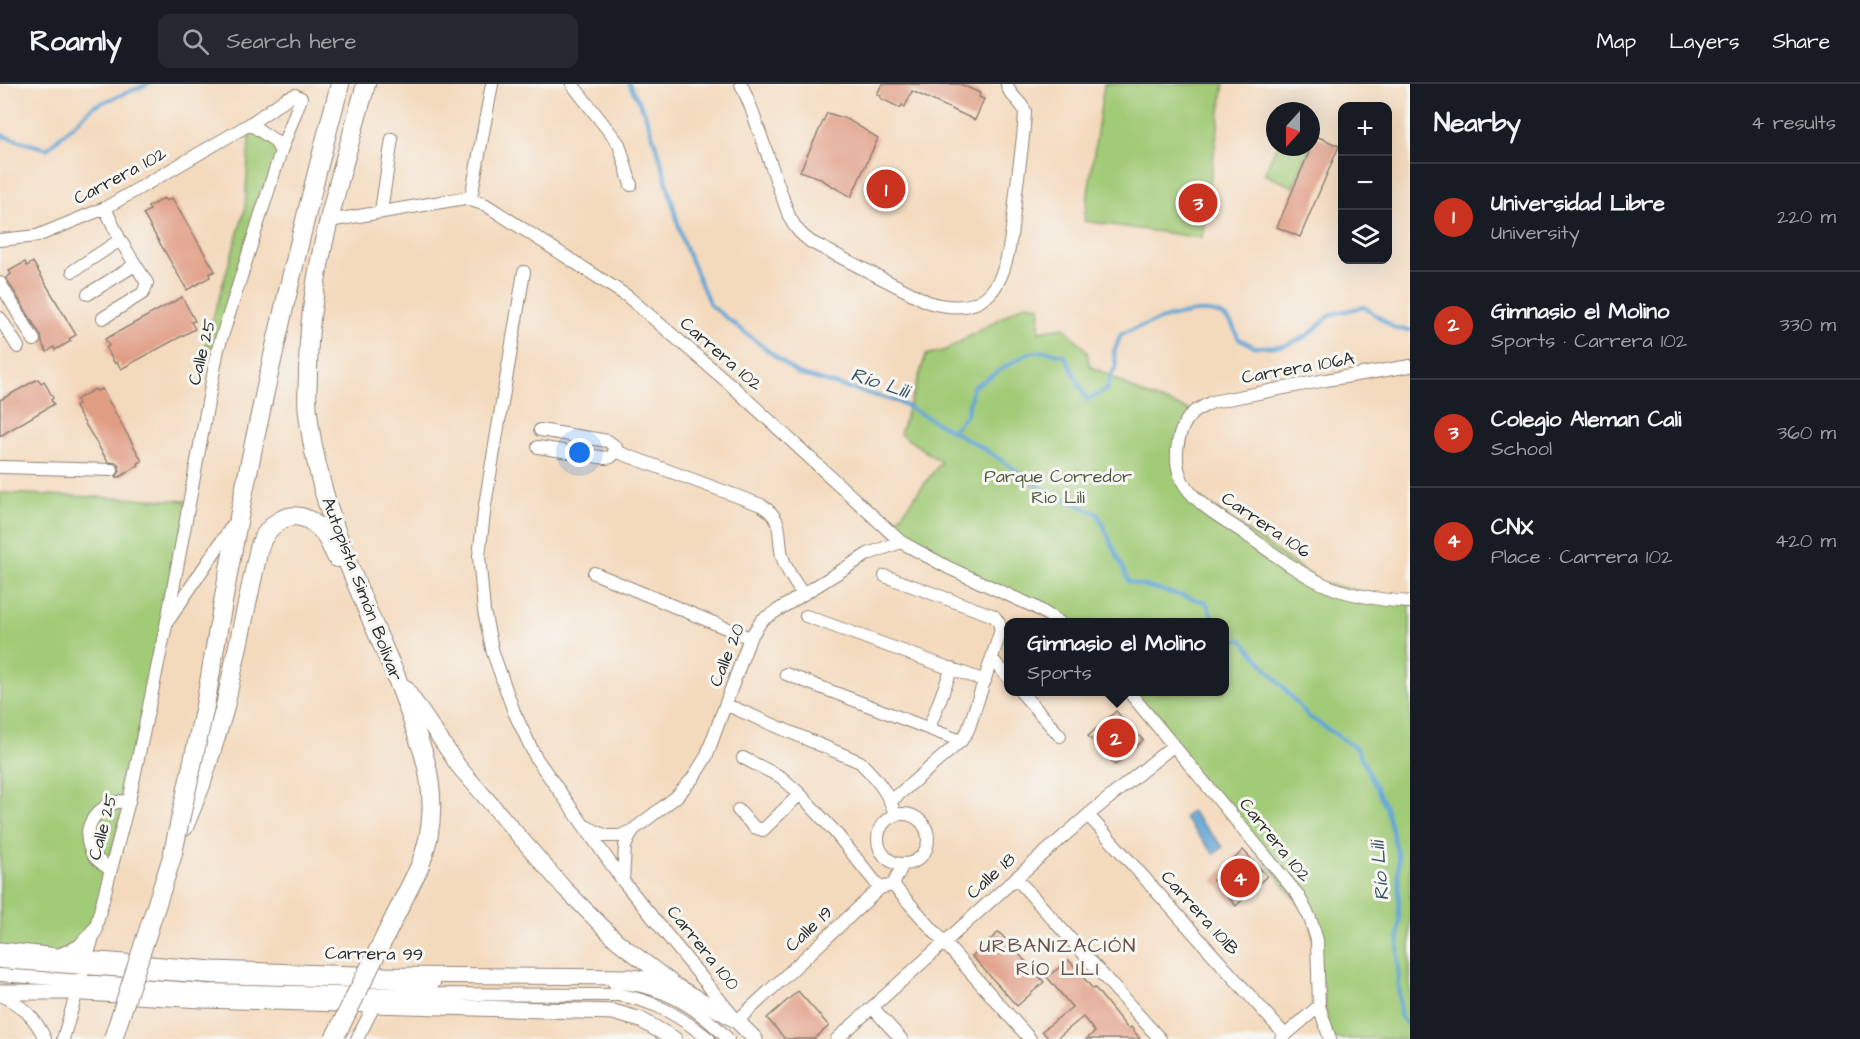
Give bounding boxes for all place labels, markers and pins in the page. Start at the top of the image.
pin: 1 [866,166,906,212]
pin: 3 [1178,180,1218,226]
pin: 2 [1096,716,1136,760]
pin: 4 [1220,856,1260,900]

